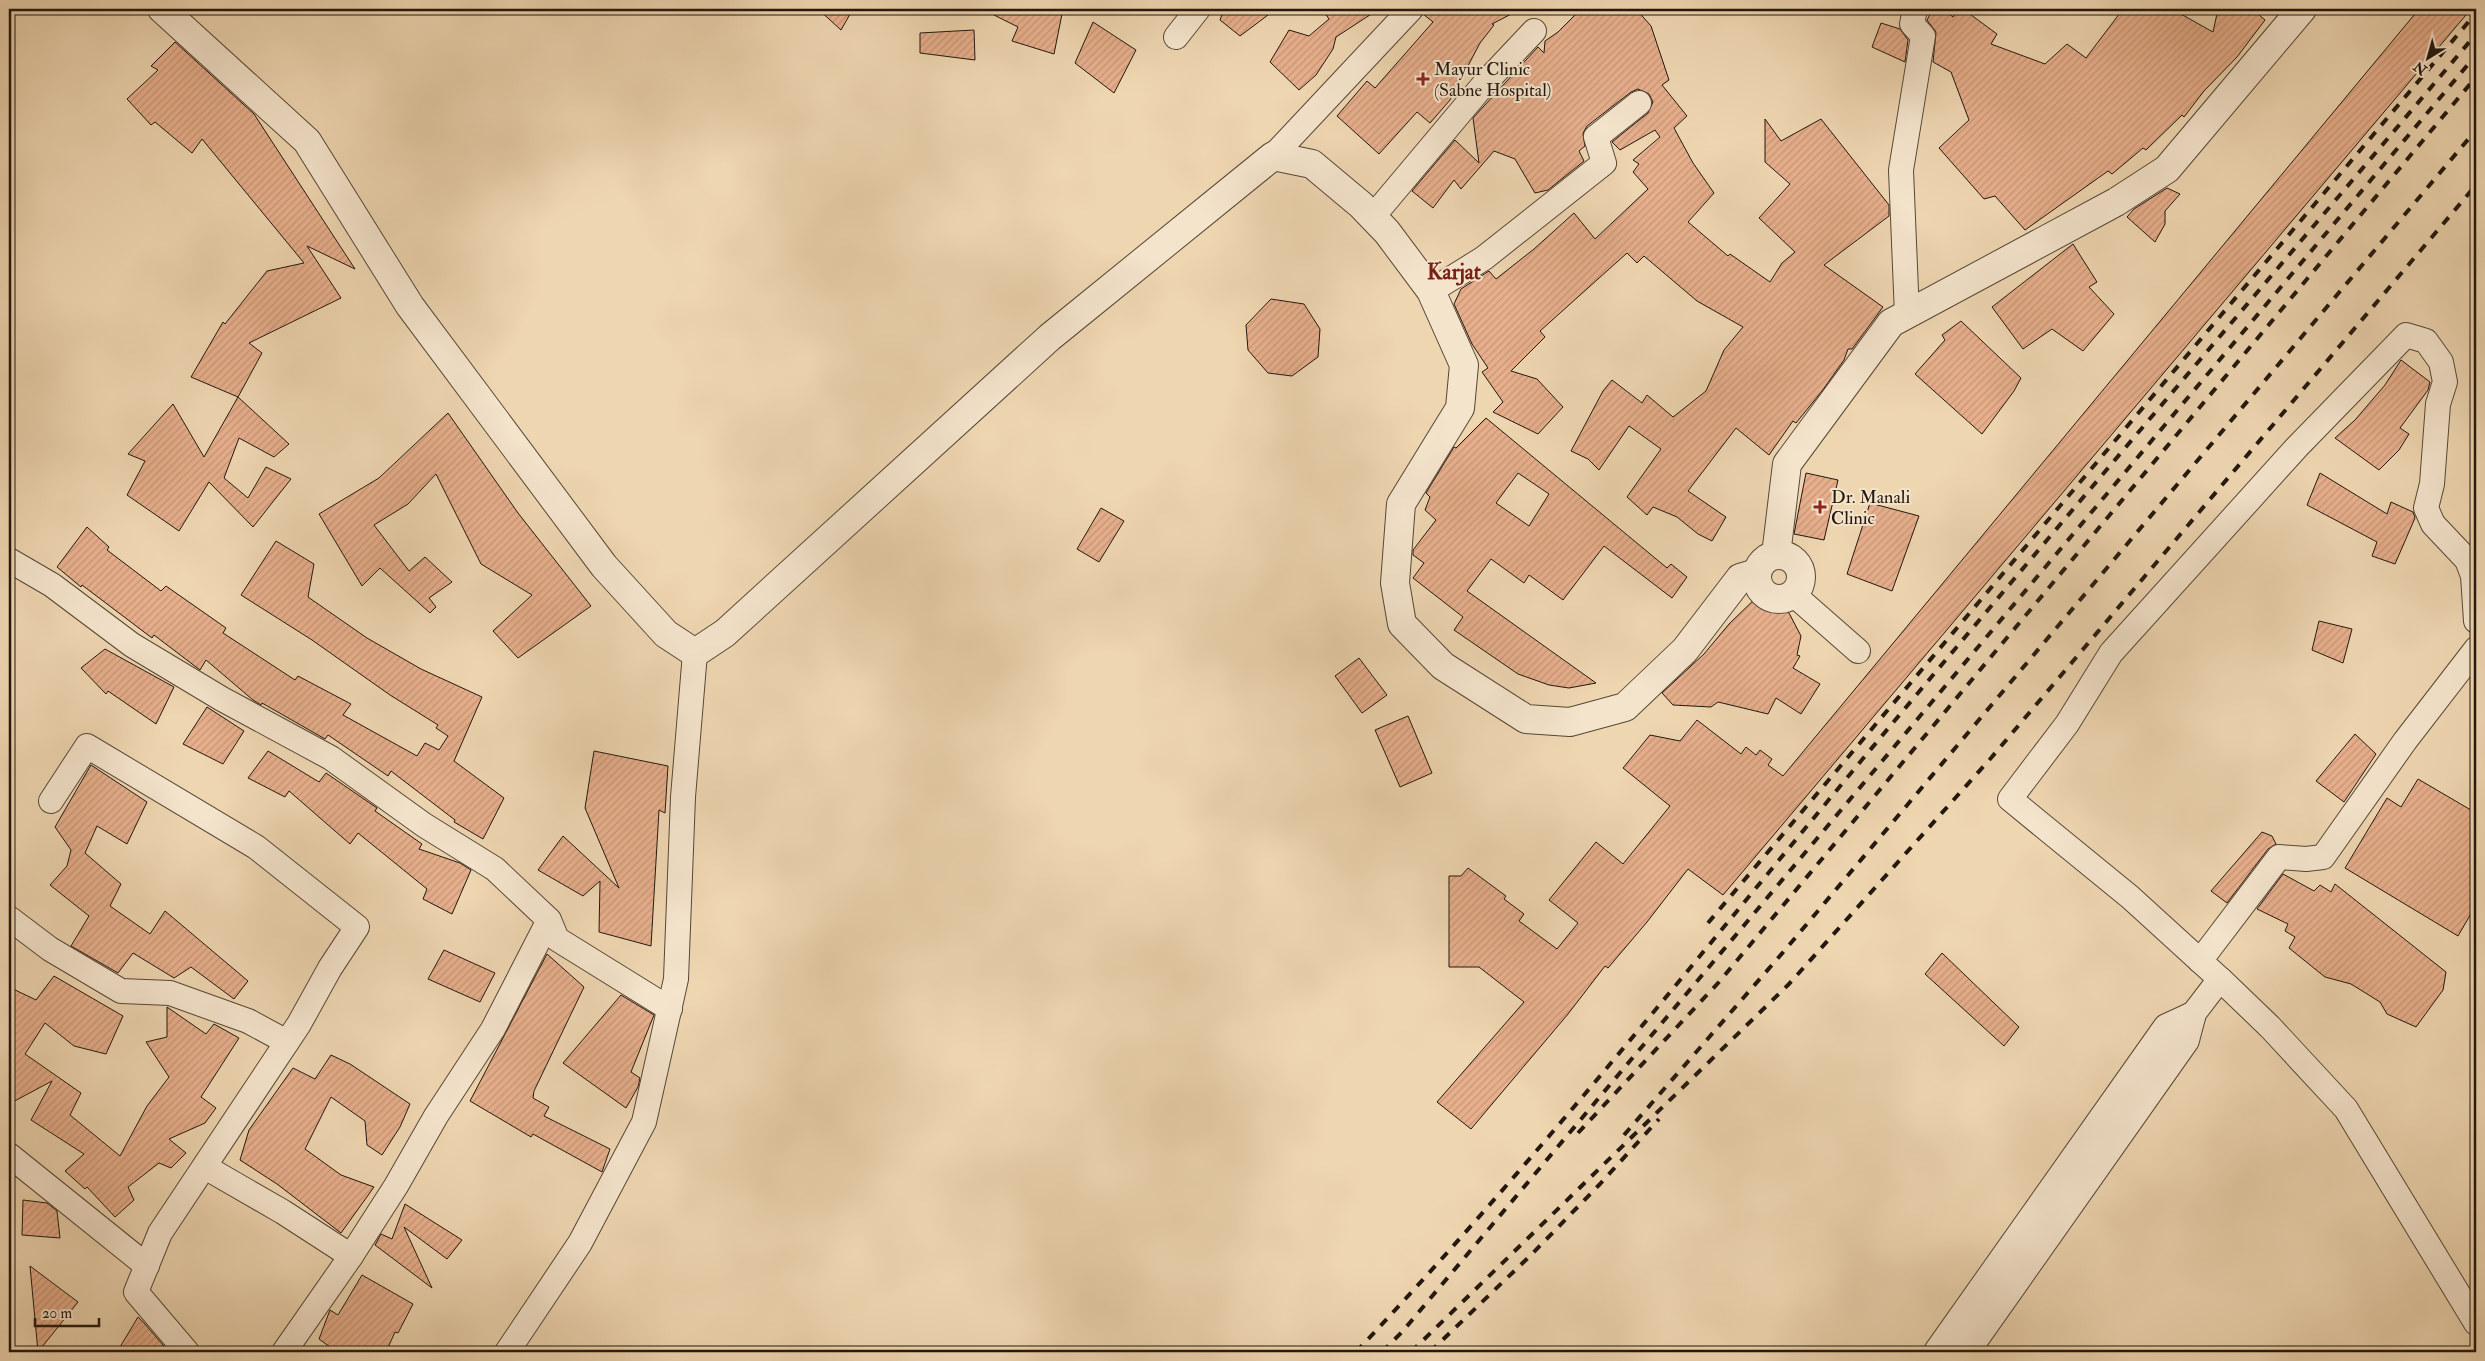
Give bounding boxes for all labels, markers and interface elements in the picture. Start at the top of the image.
north arrow [2402,32,2452,82]
text: N [2410,57,2431,79]
place label: Mayur Clinic (Sabne Hospital) [1434,58,1552,102]
marker: Mayur Clinic (Sabne Hospital) [1416,72,1430,86]
district label: Karjat [1427,258,1482,286]
place label: Dr. Manali Clinic [1831,486,1910,530]
marker: Dr. Manali Clinic [1813,500,1827,514]
scale bar [35,1296,99,1328]
text: 20 m [42,1304,72,1323]

